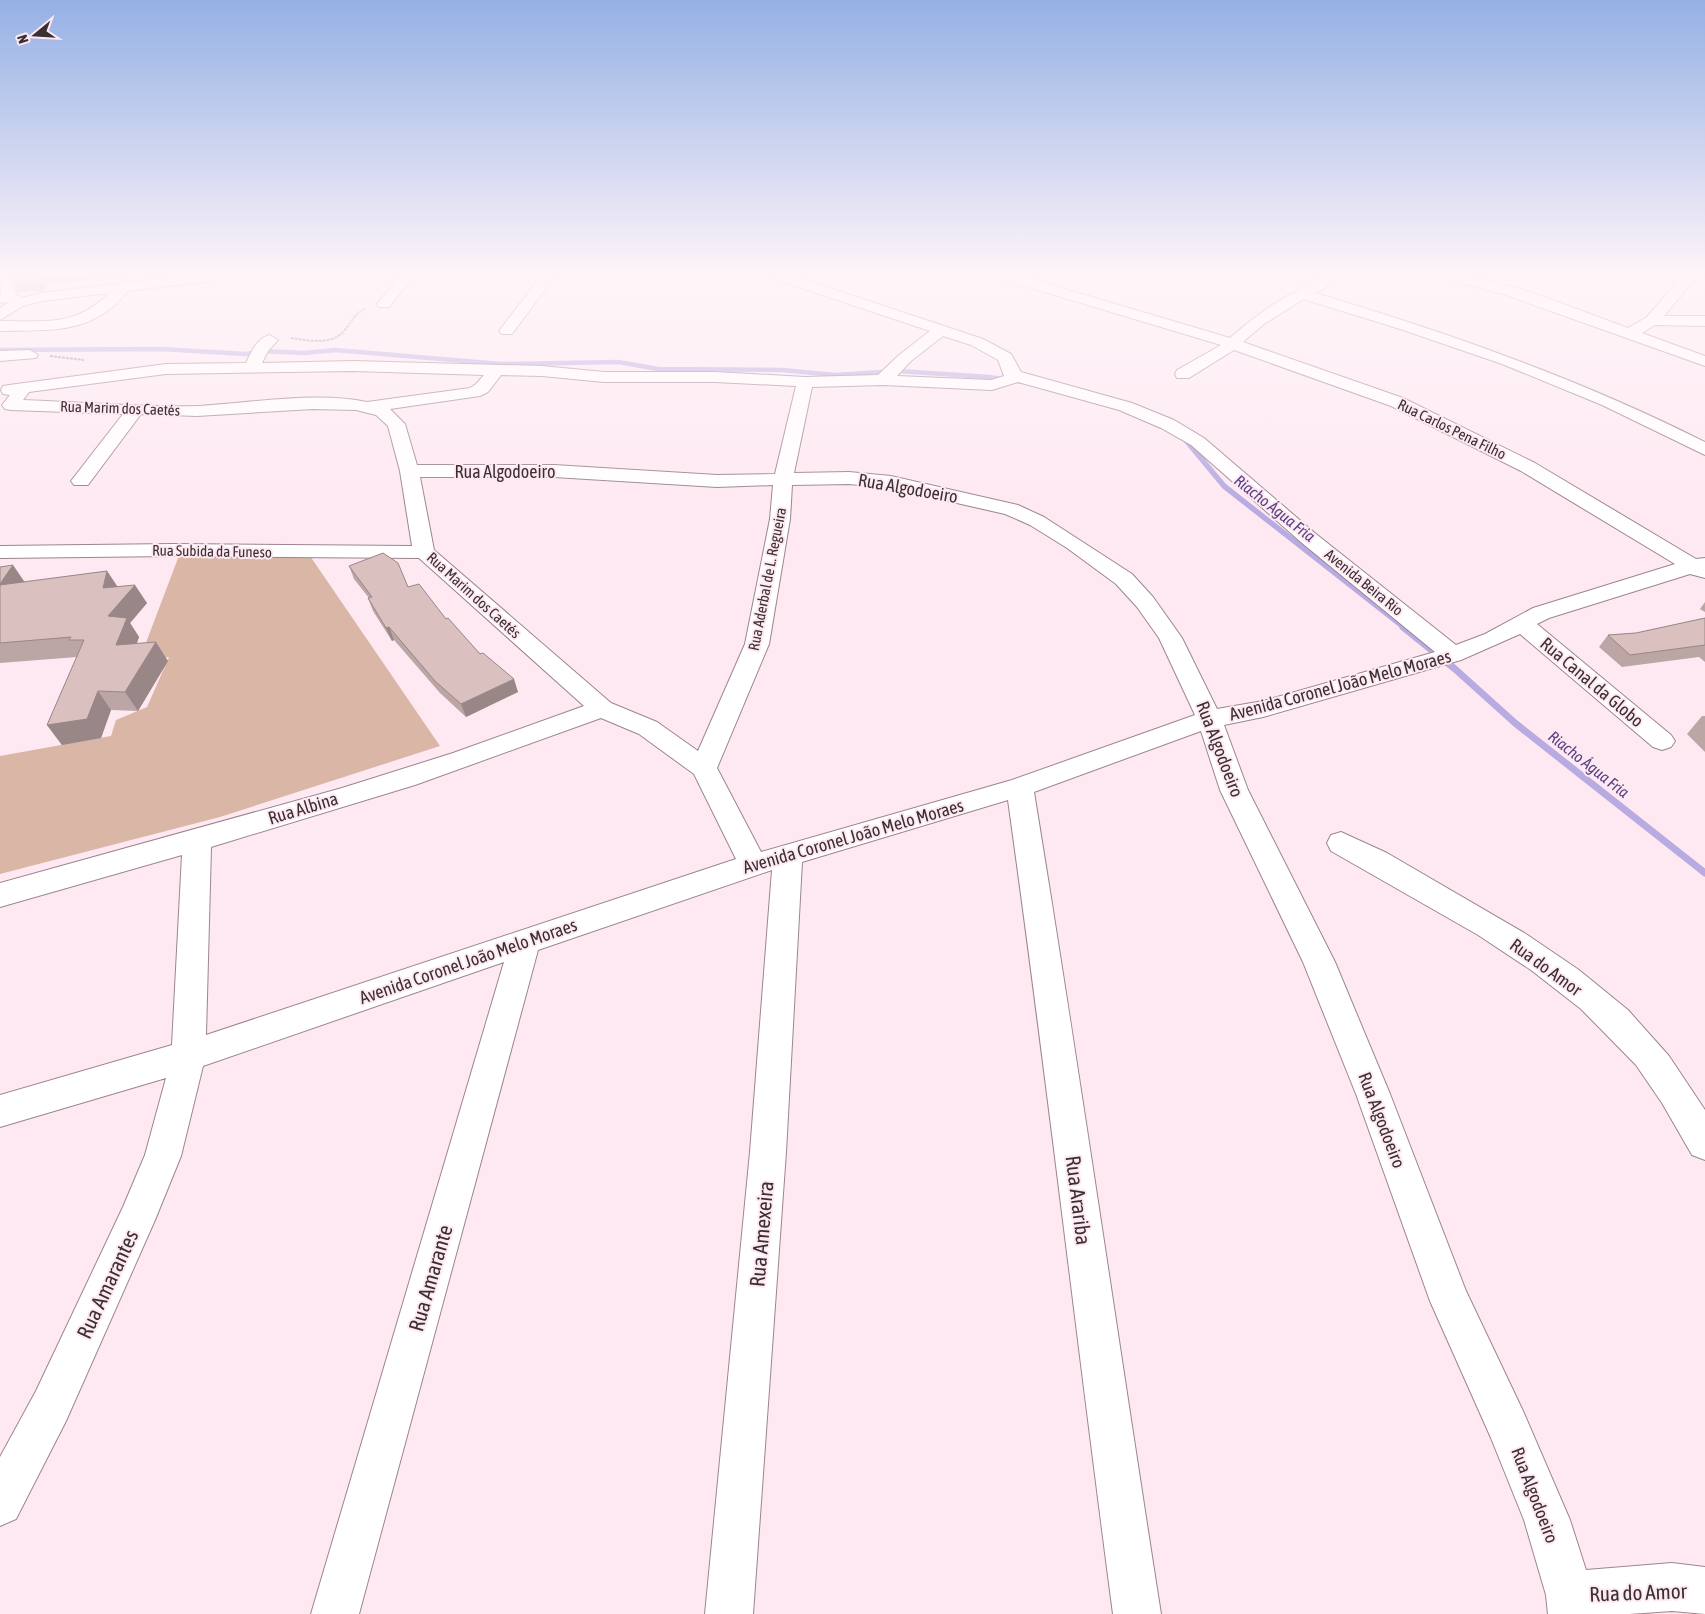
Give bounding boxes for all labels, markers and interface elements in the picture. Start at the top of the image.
north arrow [10,10,60,60]
text: N [14,33,32,45]
street label: Rua Carlos Pena Filho [1395,395,1509,463]
street label: Rua Marim dos Caetés [60,397,180,419]
street label: Rua Algodoeiro [455,461,555,482]
street label: Rua Algodoeiro [857,469,959,507]
water label: Riacho Água Fria [1231,471,1319,546]
street label: Rua Aderbal de L. Regueira [745,506,789,652]
street label: Rua Subida da Funeso [152,541,272,561]
street label: Avenida Beira Rio [1322,545,1406,619]
street label: Rua Marim dos Caetés [424,549,524,641]
street label: Rua Canal da Globo [1536,633,1648,731]
street label: Avenida Coronel João Melo Moraes [1227,645,1453,725]
street label: Rua Algodoeiro [1192,698,1248,800]
water label: Riacho Água Fria [1545,727,1633,802]
street label: Rua Albina [266,787,340,829]
street label: Avenida Coronel João Melo Moraes [740,794,966,878]
street label: Avenida Coronel João Melo Moraes [357,914,579,1008]
street label: Rua do Amor [1506,934,1587,1000]
street label: Rua Algodoeiro [1354,1069,1410,1171]
street label: Rua Arariba [1062,1154,1096,1246]
street label: Rua Amexeira [744,1180,778,1288]
street label: Rua Amarante [403,1222,457,1334]
street label: Rua Amarantes [71,1226,143,1342]
street label: Rua Algodoeiro [1507,1444,1563,1546]
street label: Rua do Amor [1589,1578,1688,1606]

